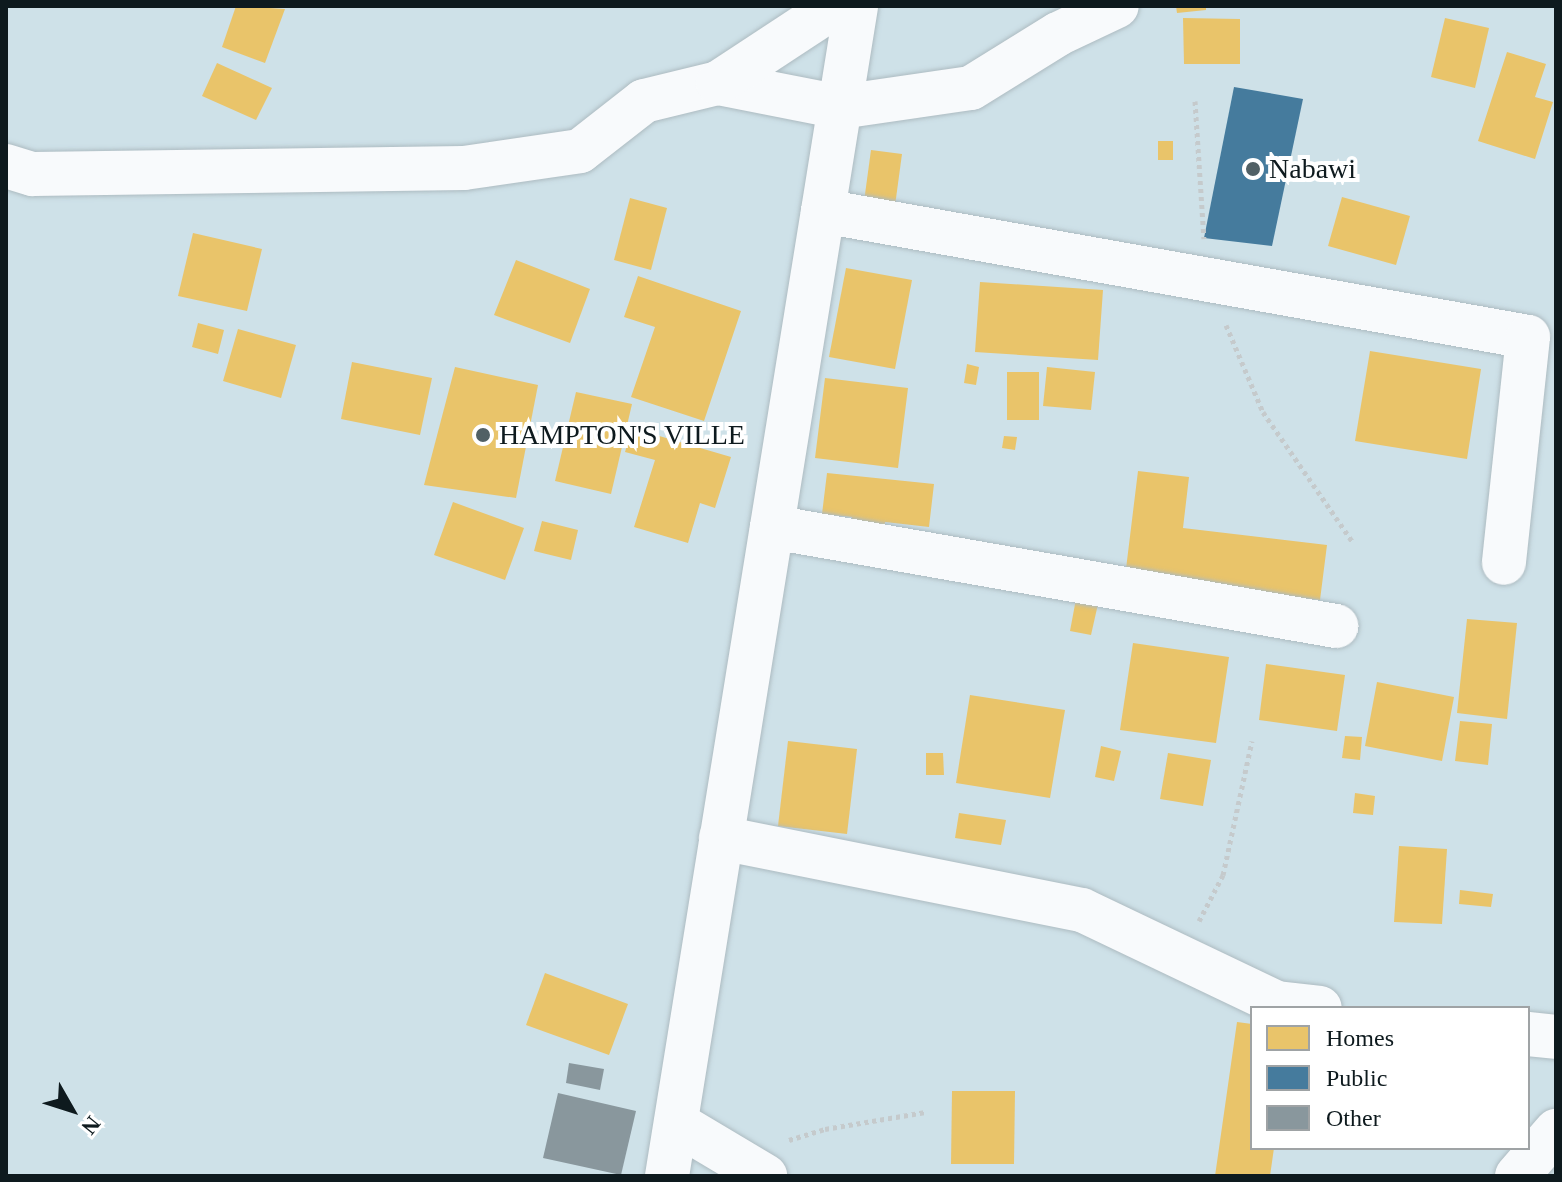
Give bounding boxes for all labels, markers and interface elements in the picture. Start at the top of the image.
place label: Nabawi [1269,152,1356,186]
marker: Nabawi [1244,160,1262,178]
place label: HAMPTON'S VILLE [499,418,745,452]
marker: HAMPTON'S VILLE [474,426,492,444]
legend [1250,1006,1530,1150]
text: Homes [1326,1025,1394,1051]
text: Public [1326,1065,1387,1091]
north arrow [32,1070,112,1150]
text: Other [1326,1105,1381,1131]
text: N [76,1111,106,1139]

